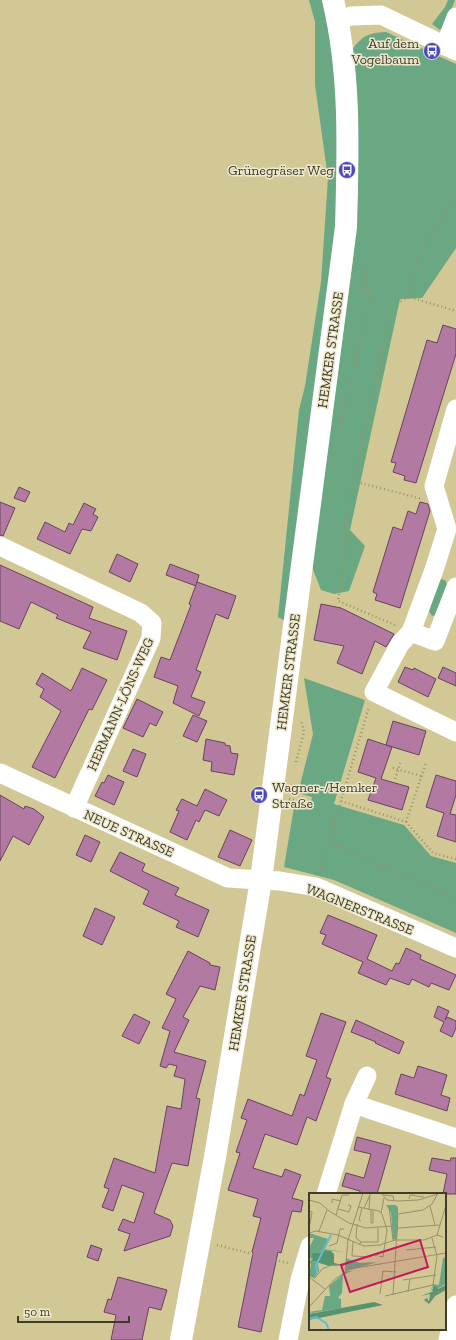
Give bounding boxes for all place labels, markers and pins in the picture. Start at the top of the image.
place label: Auf dem Vogelbaum [351,35,419,68]
bus stop icon: Auf dem Vogelbaum [422,41,442,61]
bus stop icon: Grünegräser Weg [337,160,357,180]
place label: Grünegräser Weg [228,162,334,179]
place label: Wagner-/Hemker Straße [272,779,378,812]
bus stop icon: Wagner-/Hemker Straße [249,785,269,805]

